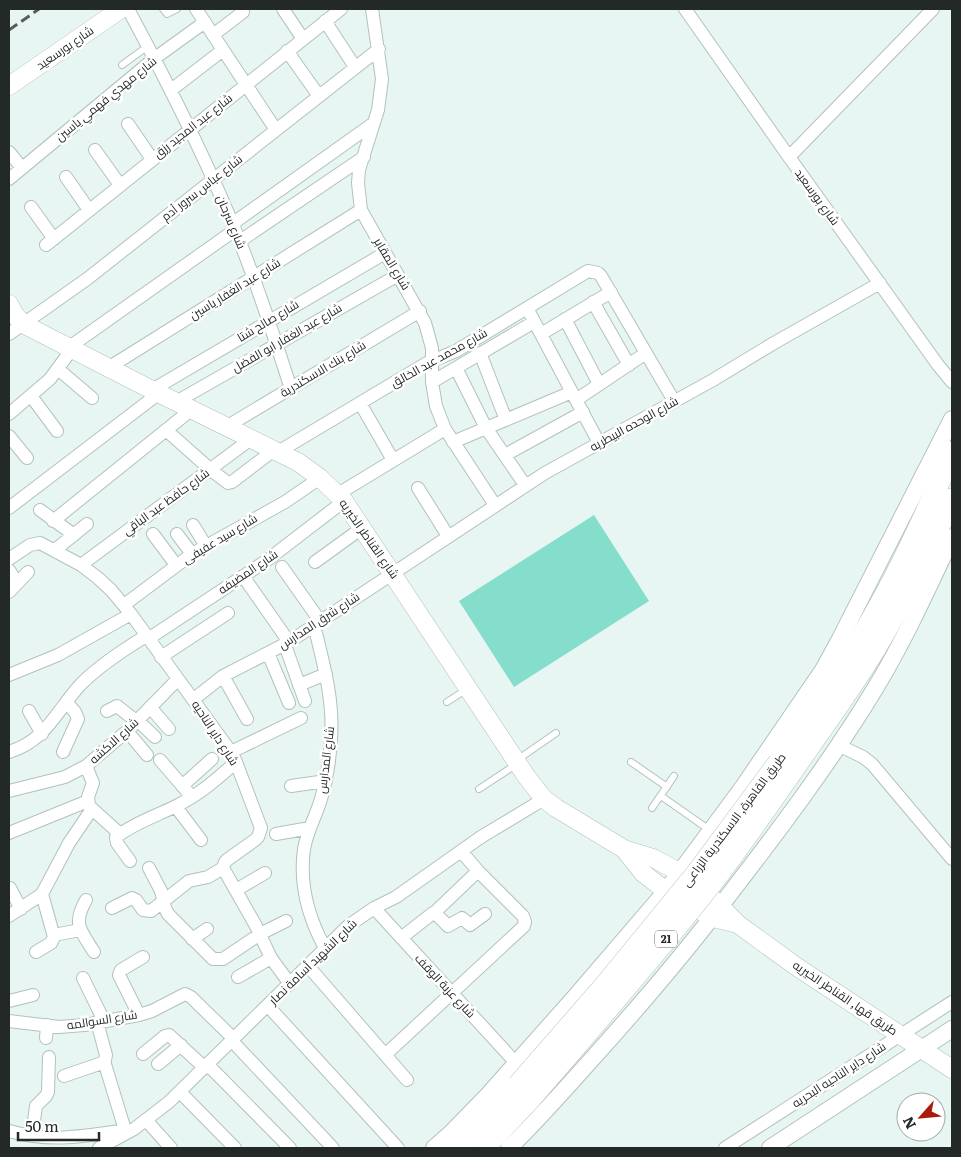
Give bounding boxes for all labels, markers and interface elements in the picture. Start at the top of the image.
street label: شارع بورسعيد [32,21,97,74]
street label: شارع مهدي فهمي ياسين [51,52,161,146]
street label: شارع عبد المجيد رزق [149,89,236,162]
street label: شارع عباس سرور آدم [157,150,246,225]
street label: شارع بورسعيد [791,164,845,229]
street label: شارع سرحان [212,192,251,251]
street label: شارع المقابر [370,233,416,293]
street label: شارع عبد الغفار ياسين [185,253,284,324]
street label: شارع صالح شتا [233,295,302,346]
street label: شارع عبد الغفار ابو الفضل [228,298,345,376]
street label: شارع محمد عبد الخالق [387,323,490,391]
street label: شارع بنك الاسكندرية [276,335,369,401]
street label: شارع الوحده البيطريه [586,391,681,455]
street label: شارع حافظ عبد الباقي [118,463,214,541]
street label: شارع القناطر الخيريه [336,495,404,582]
street label: شارع سيد عفيفى [179,509,260,568]
street label: شارع المضيفه [214,544,281,598]
street label: شارع شرق المدارس [274,587,363,653]
street label: شارع داير الناحيه [188,696,244,769]
street label: شارع الاكشه [85,713,142,767]
street label: شارع المدارس [312,725,338,795]
street label: طريق القاهرة, الاسكندرية الزراعى [677,749,790,890]
street label: شارع الشهيد أسامة نصار [263,914,361,1009]
road number: 21 [655,931,677,948]
street label: شارع عزبة الوقف [411,949,480,1022]
street label: طريق قها, القناطر الخيريه [790,955,902,1039]
street label: شارع السوالمه [65,1005,138,1033]
street label: شارع داير الناحيه البحريه [788,1037,889,1111]
north arrow [896,1092,946,1142]
scale bar [18,1110,99,1142]
text: N [897,1113,920,1133]
text: 50 m [25,1114,59,1137]

